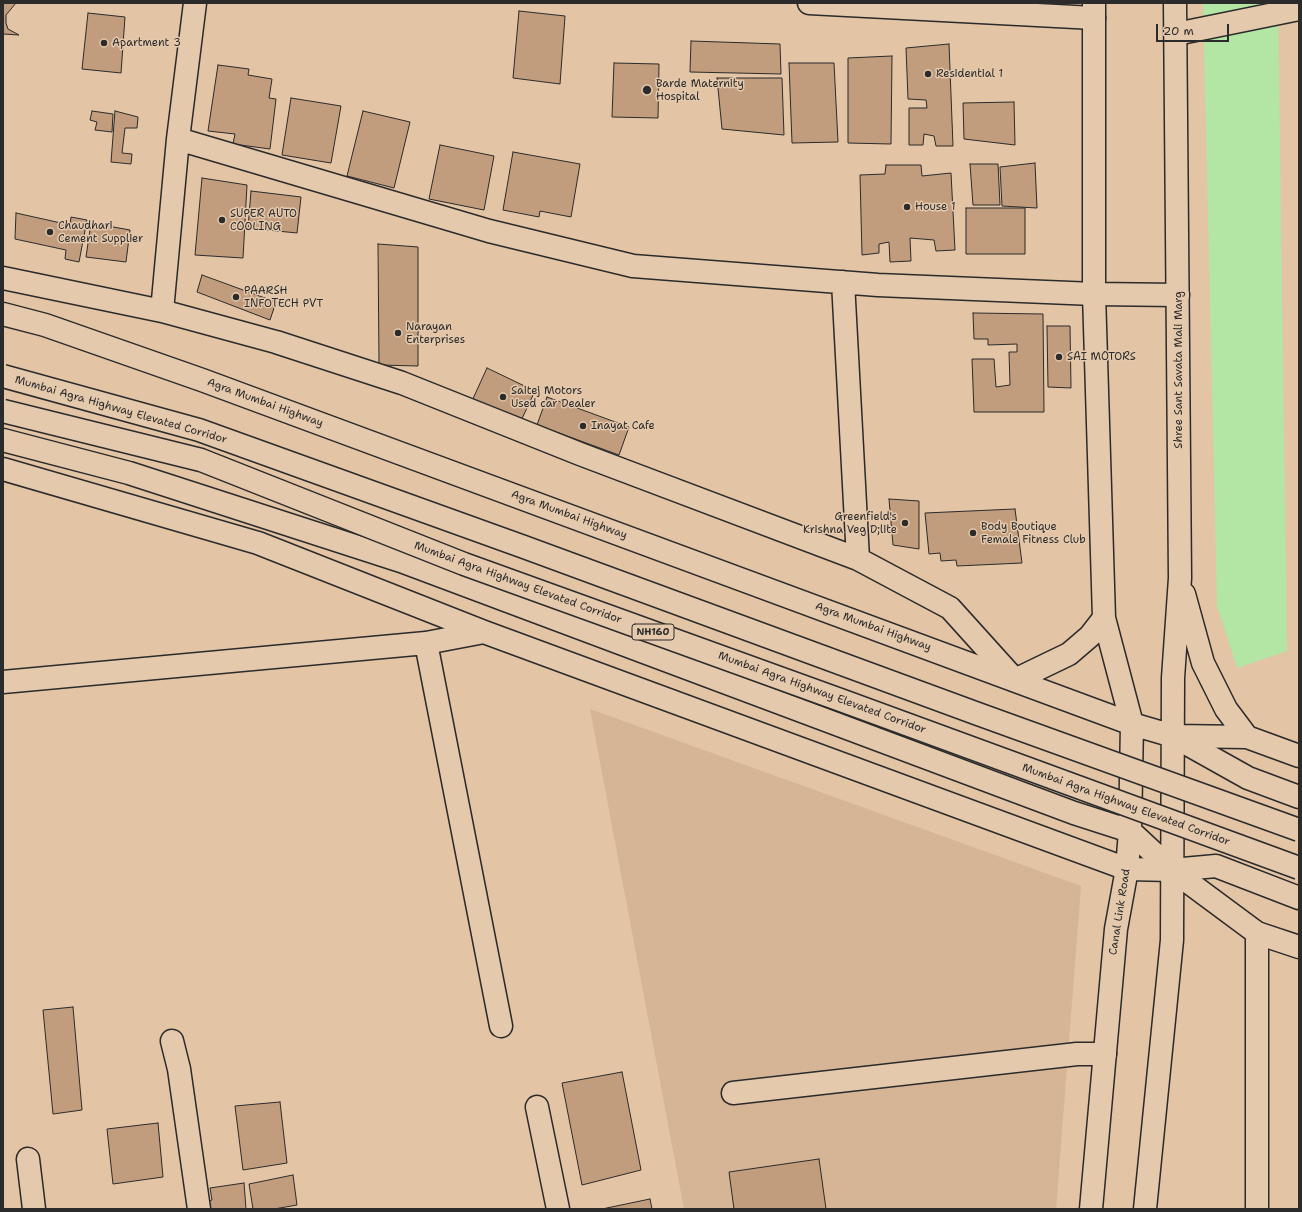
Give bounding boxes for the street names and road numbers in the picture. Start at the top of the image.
street label: Shree Sant Savata Mali Marg [1172,291,1186,449]
street label: Mumbai Agra Highway Elevated Corridor [13,373,229,447]
street label: Agra Mumbai Highway [205,376,325,430]
street label: Agra Mumbai Highway [509,488,629,542]
street label: Mumbai Agra Highway Elevated Corridor [412,539,624,627]
street label: Agra Mumbai Highway [813,600,933,654]
road number: NH160 [632,624,674,640]
street label: Mumbai Agra Highway Elevated Corridor [716,649,928,737]
street label: Mumbai Agra Highway Elevated Corridor [1020,761,1232,849]
street label: Canal Link Road [1107,868,1133,956]

